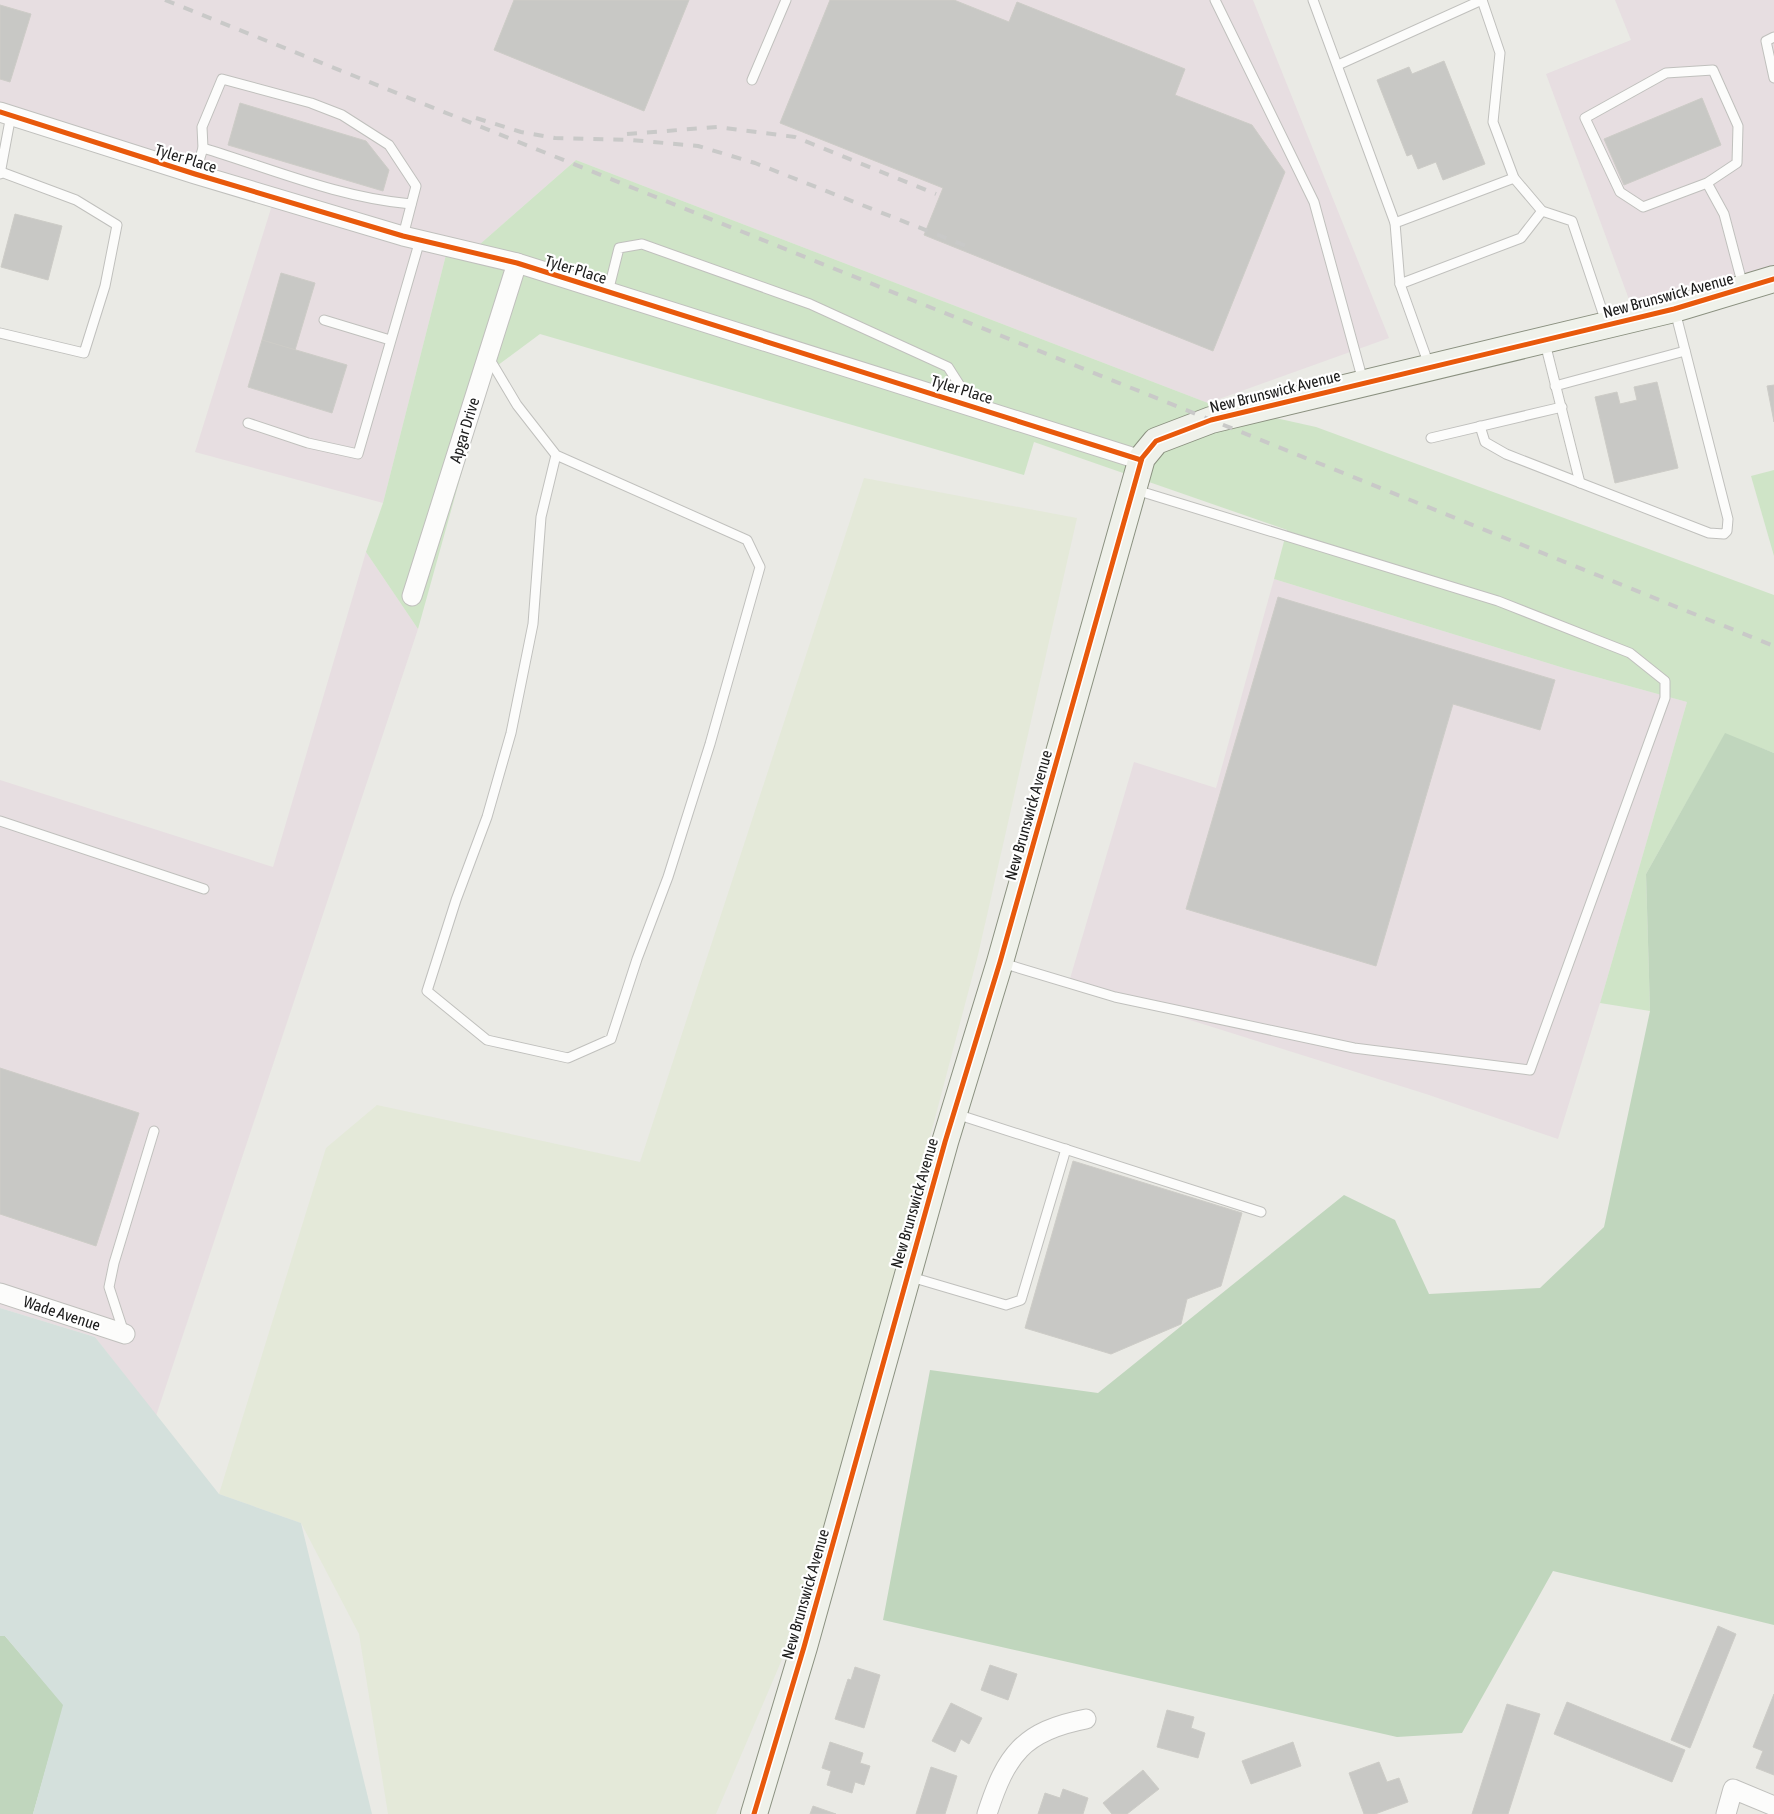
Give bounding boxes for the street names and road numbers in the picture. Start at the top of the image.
street label: Tyler Place [153,140,219,177]
street label: Tyler Place [543,251,609,288]
street label: New Brunswick Avenue [1601,269,1735,321]
street label: New Brunswick Avenue [1208,366,1342,416]
street label: Tyler Place [929,371,995,408]
street label: Apgar Drive [446,395,483,465]
street label: New Brunswick Avenue [1001,748,1055,882]
street label: New Brunswick Avenue [887,1136,941,1270]
street label: Wade Avenue [21,1292,103,1334]
street label: New Brunswick Avenue [778,1527,832,1661]

